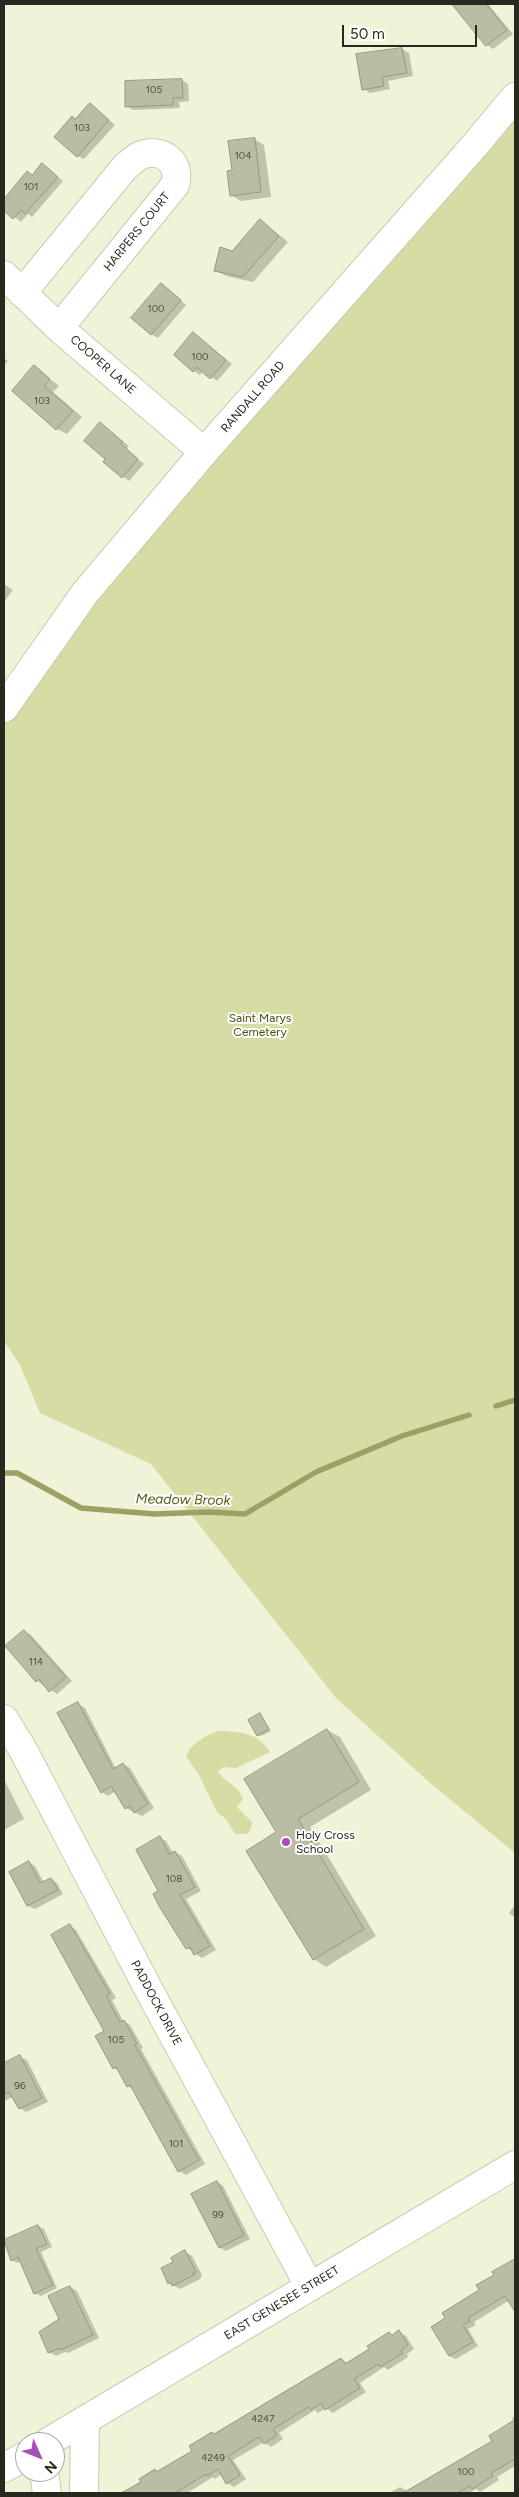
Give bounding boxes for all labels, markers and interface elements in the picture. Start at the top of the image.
scale bar [344,15,479,47]
text: 50 m [350,25,385,43]
house number: 105 [146,84,162,96]
house number: 103 [74,122,90,134]
house number: 104 [235,150,251,162]
house number: 101 [24,181,38,193]
street label: HARPERS COURT [101,190,173,274]
house number: 100 [148,303,164,315]
street label: COOPER LANE [67,332,139,398]
house number: 100 [192,351,208,363]
street label: RANDALL ROAD [218,358,288,436]
house number: 103 [34,395,50,407]
park label: Saint Marys Cemetery [229,1011,291,1039]
water label: Meadow Brook [136,1491,230,1509]
house number: 114 [29,1656,43,1668]
place label: Holy Cross School [296,1828,355,1856]
marker: Holy Cross School [280,1836,292,1848]
house number: 108 [166,1873,182,1885]
street label: PADDOCK DRIVE [128,1958,184,2048]
house number: 105 [108,2034,124,2046]
house number: 96 [14,2080,26,2092]
house number: 101 [169,2138,183,2150]
house number: 99 [212,2209,224,2221]
street label: EAST GENESEE STREET [222,2263,342,2343]
house number: 4247 [251,2413,275,2425]
north arrow [15,2432,65,2482]
house number: 4249 [201,2452,225,2464]
text: N [41,2457,60,2477]
house number: 100 [458,2466,474,2478]

